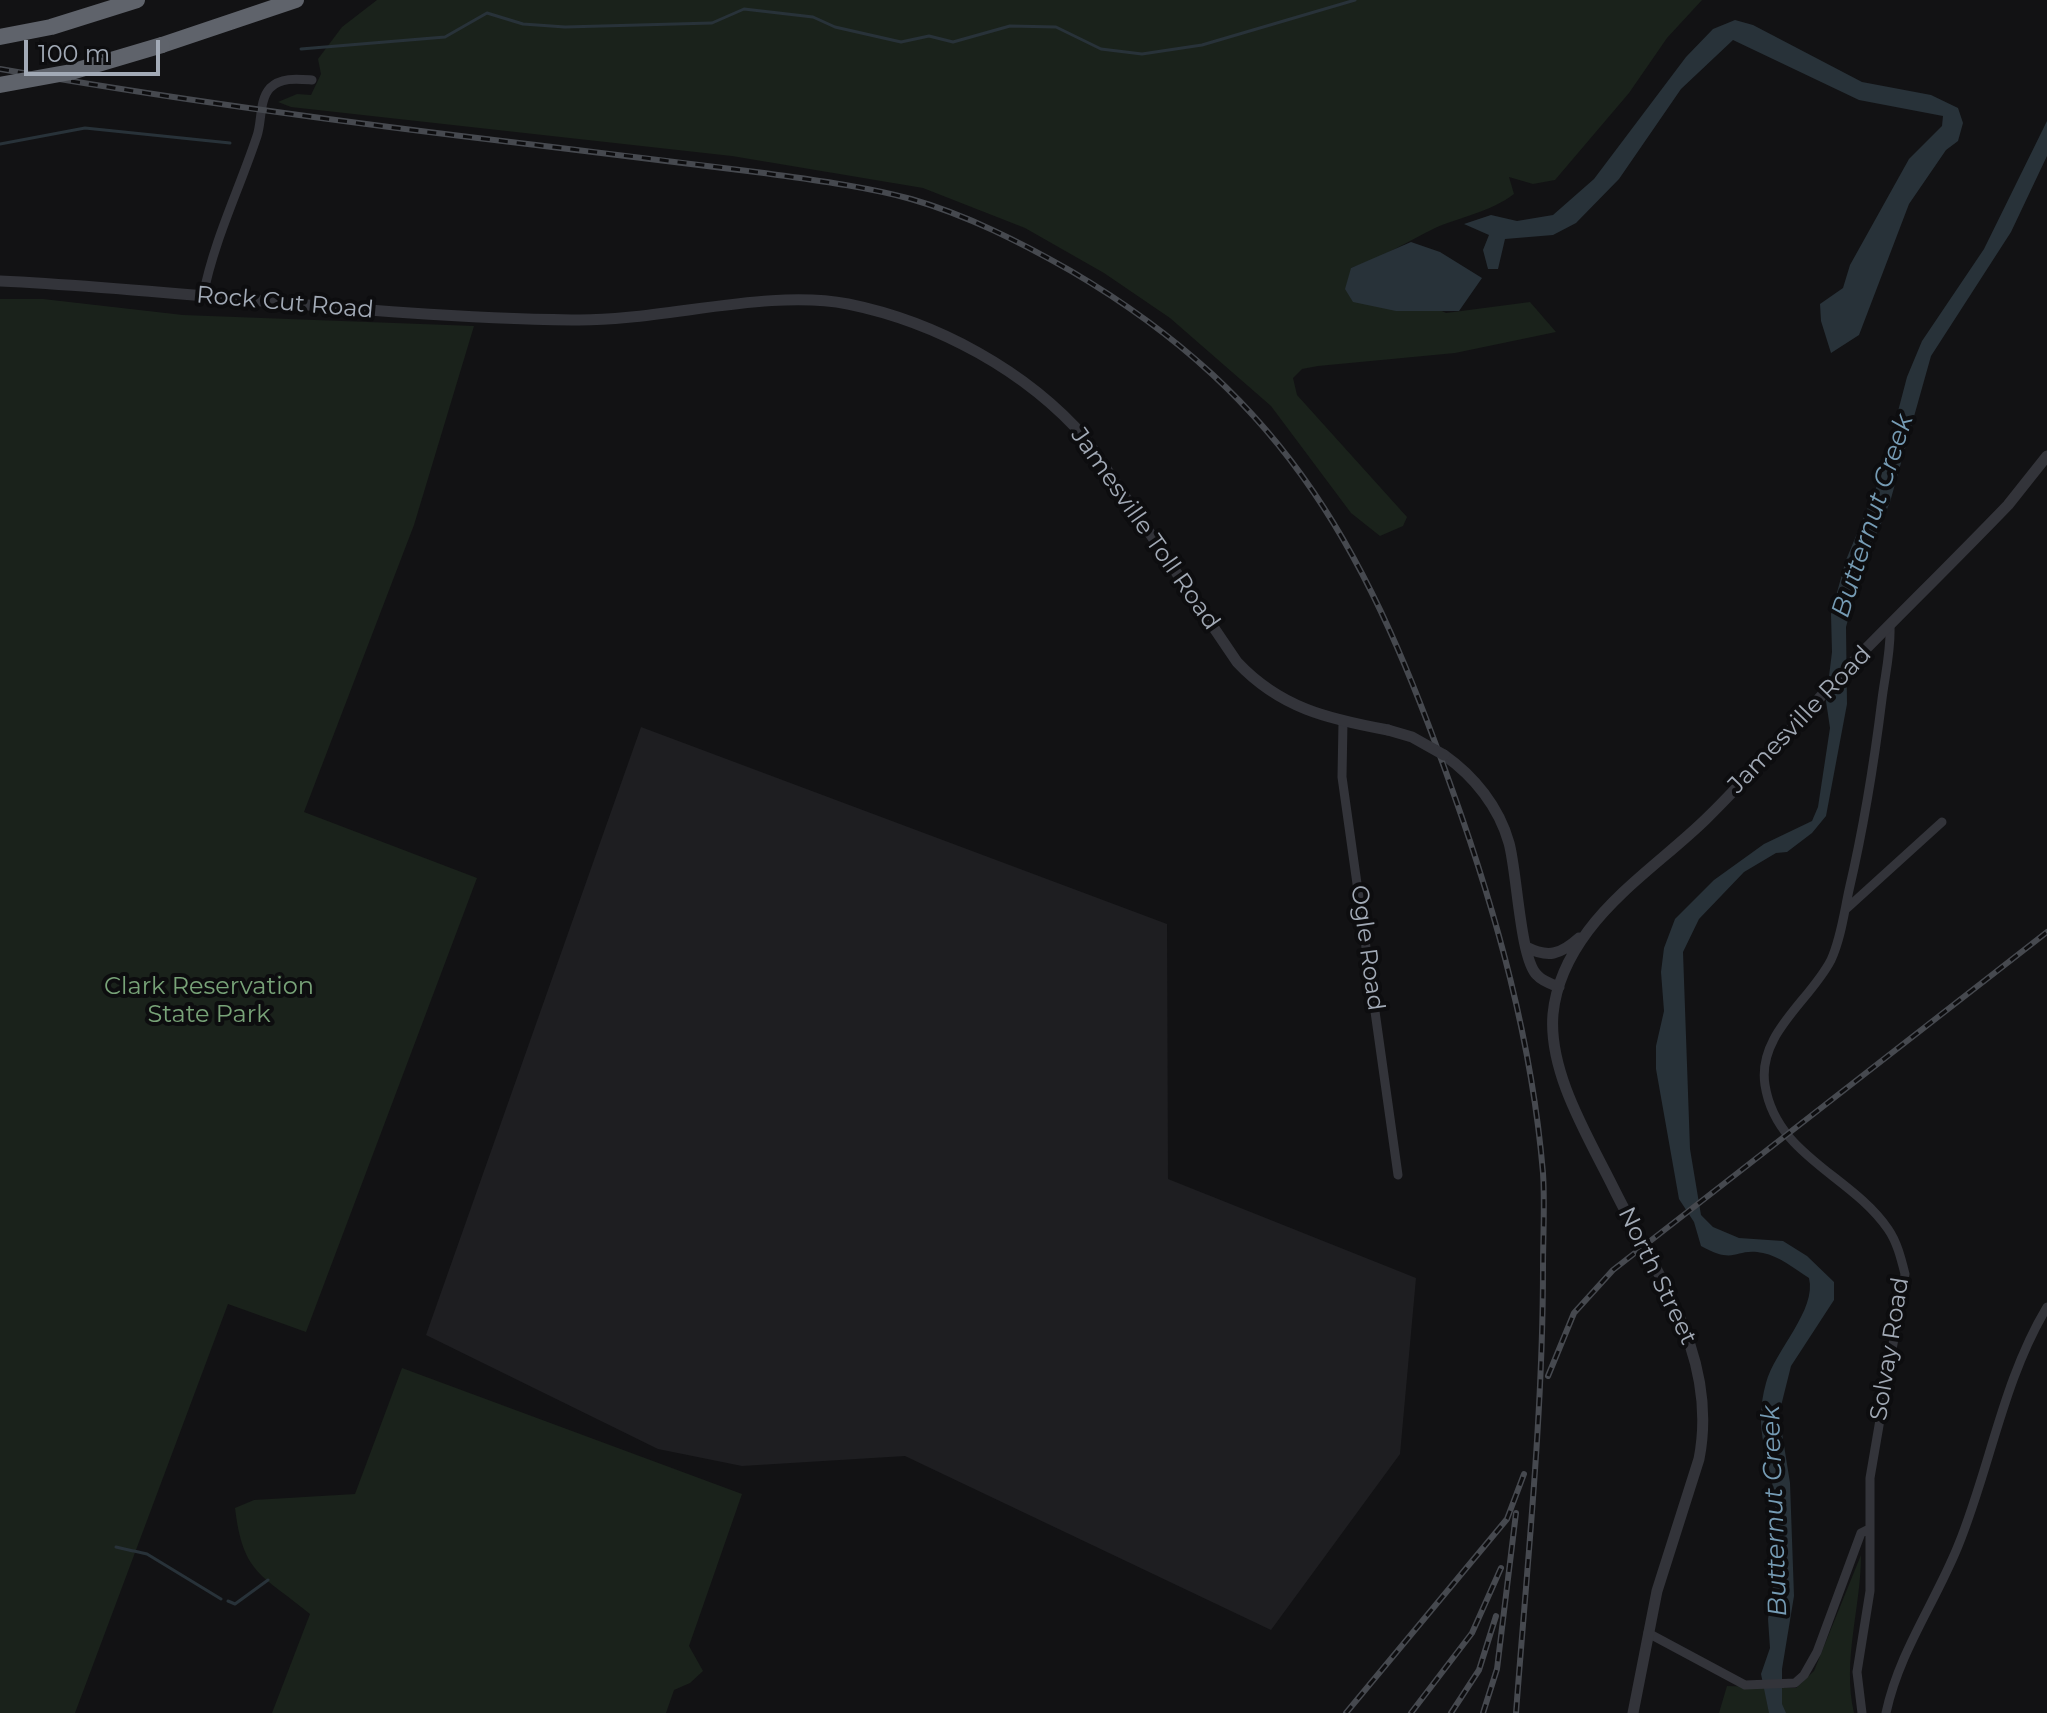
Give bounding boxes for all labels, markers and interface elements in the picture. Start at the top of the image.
scale bar [28,24,164,74]
text: 100 m [38,39,110,68]
street label: Rock Cut Road [195,281,375,325]
water label: Butternut Creek [1826,411,1920,621]
street label: Jamesville Toll Road [1064,422,1226,636]
street label: Jamesville Road [1722,640,1878,800]
street label: Ogle Road [1344,883,1390,1013]
park label: Clark Reservation State Park [104,973,314,1029]
street label: North Street [1611,1203,1703,1349]
street label: Solvay Road [1864,1275,1916,1423]
water label: Butternut Creek [1756,1405,1794,1617]

